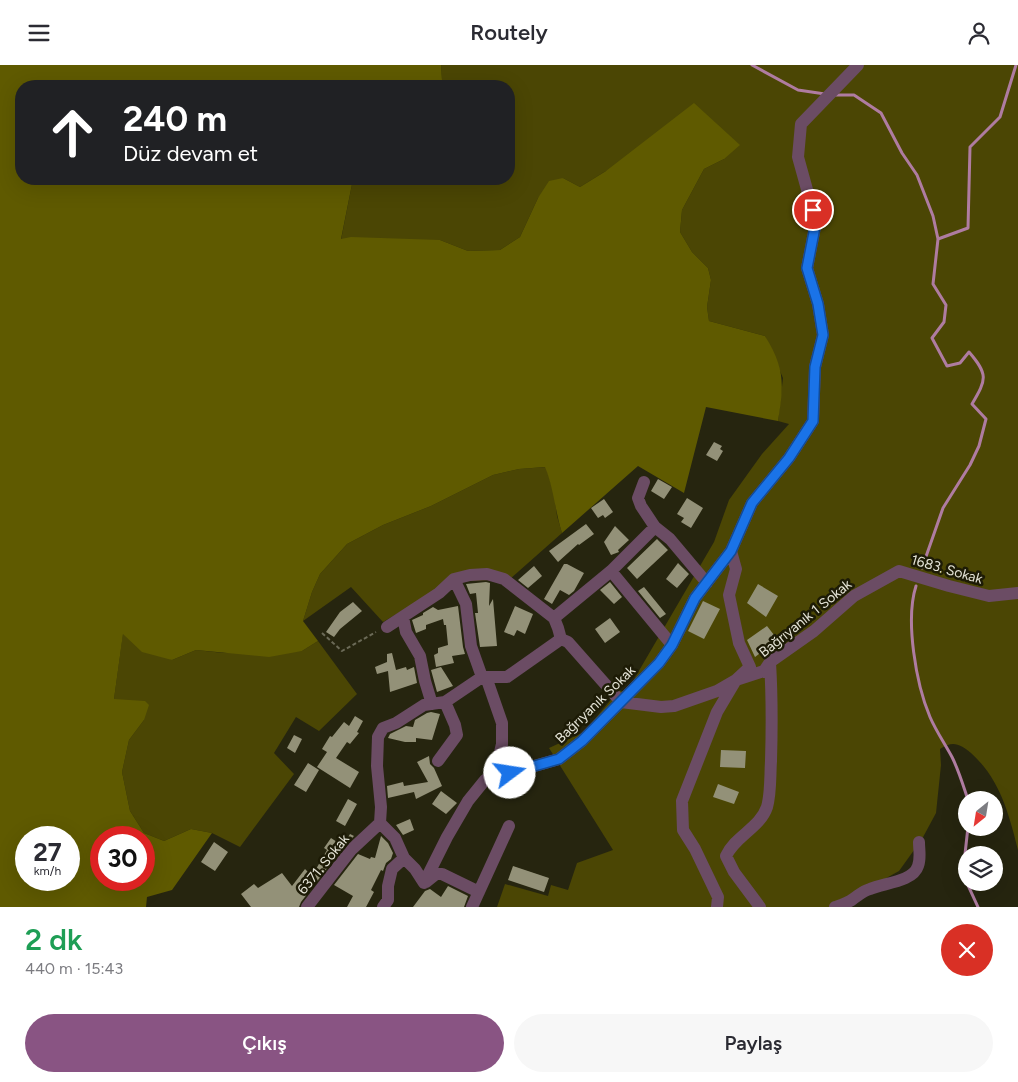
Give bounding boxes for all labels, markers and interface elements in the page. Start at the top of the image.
icon: menu [25,19,53,47]
text: Routely [470,19,548,46]
icon: person [965,19,993,47]
text: 240 m [123,98,227,140]
icon: ahead [40,100,105,165]
text: Düz devam et [123,140,258,167]
pin [792,189,834,231]
icon: arrive [799,196,827,224]
street label: 1683. Sokak [909,551,985,588]
street label: Bağrıyanık 1 Sokak [756,576,855,661]
street label: Bağrıyanık Sokak [552,662,639,747]
position arrow [483,746,535,798]
north arrow [958,791,1002,836]
map controls [958,791,1003,891]
speed limit sign: 30 [90,826,155,891]
street label: 6371. Sokak [294,831,353,898]
text: 27 [33,837,62,867]
button: layers [958,846,1003,891]
text: km/h [34,864,61,878]
text: 2 dk [25,921,83,958]
button: close [941,924,993,976]
text: 440 m · 15:43 [25,959,123,978]
button: Çıkış [25,1014,504,1072]
button: Paylaş [514,1014,993,1072]

